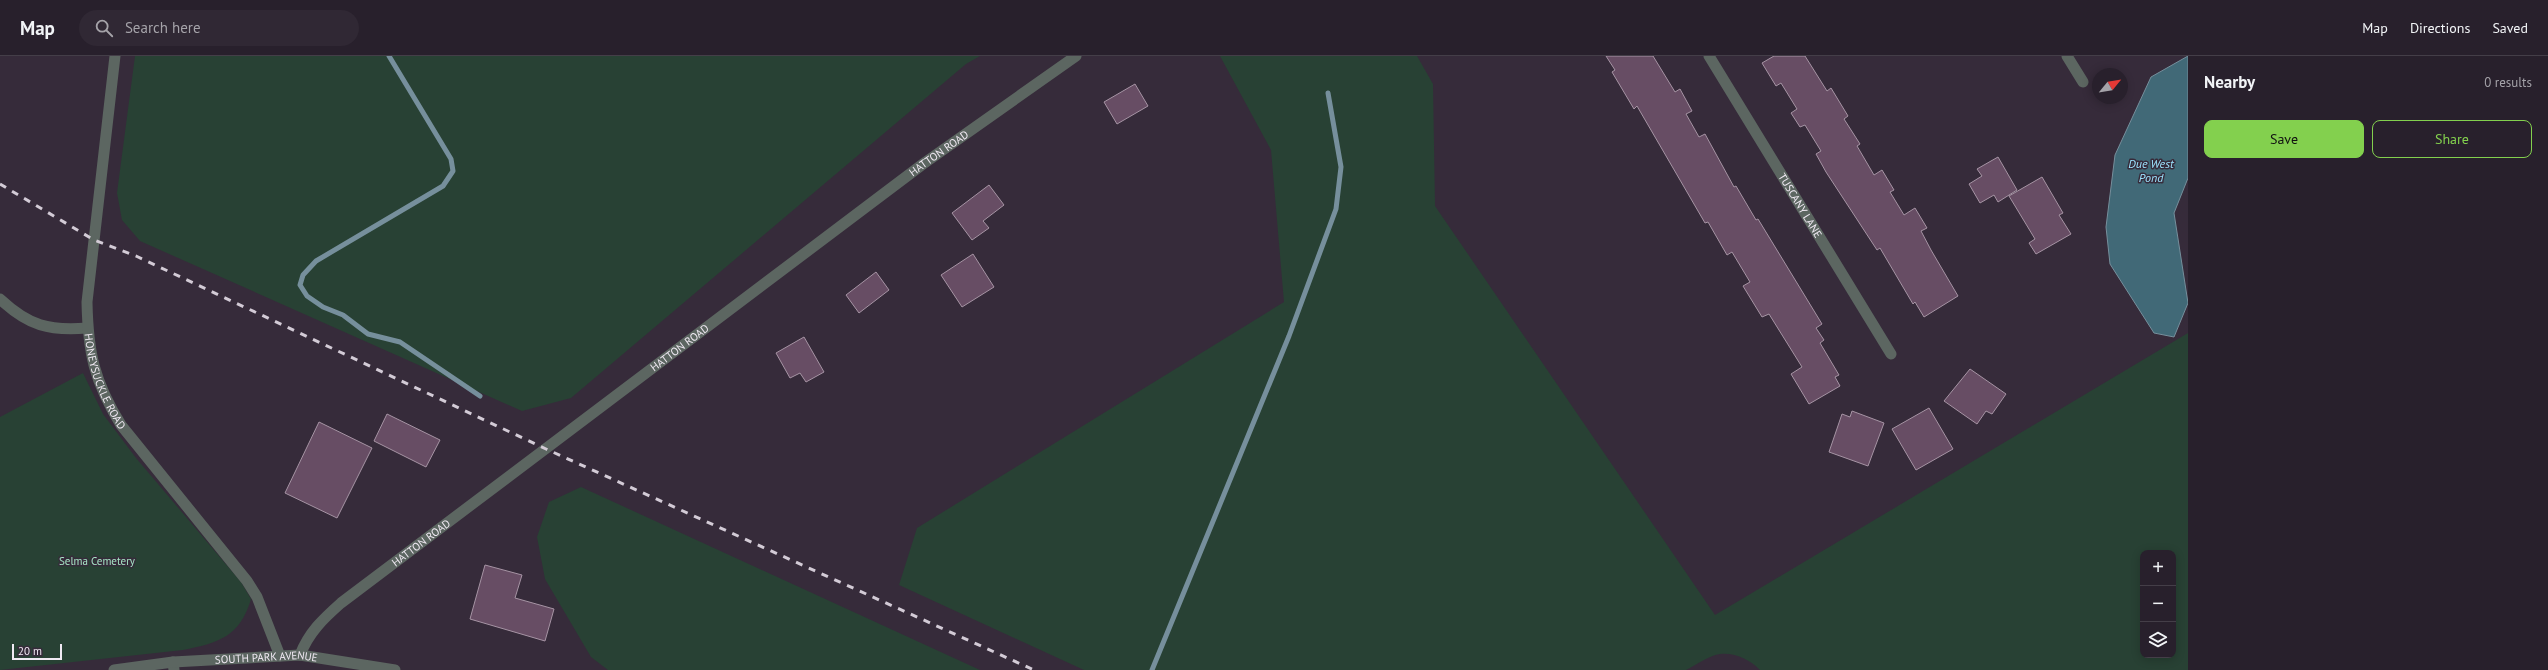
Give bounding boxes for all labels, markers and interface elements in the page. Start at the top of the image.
search box [79,10,359,46]
text: Map [20,16,55,40]
icon: search [93,17,115,39]
text: Search here [125,18,201,37]
text: Map [2362,19,2388,37]
text: Directions [2410,19,2470,37]
text: Saved [2492,19,2528,37]
north arrow [2092,68,2128,104]
text: Nearby [2204,71,2255,93]
text: 0 results [2484,74,2532,91]
button: Save [2204,120,2364,158]
button: Share [2372,120,2532,158]
street label: HATTON ROAD [906,127,971,179]
water label: Due West Pond [2128,156,2175,185]
street label: TUSCANY LANE [1775,170,1825,240]
street label: HATTON ROAD [647,321,712,374]
street label: HONEYSUCKLE ROAD [82,333,129,432]
street label: HATTON ROAD [389,516,453,569]
map controls [2140,550,2176,658]
button: + [2140,550,2176,586]
park label: Selma Cemetery [59,554,136,568]
button: − [2140,586,2176,622]
button: layers [2140,622,2176,658]
scale bar [12,642,62,661]
text: 20 m [18,644,42,658]
street label: SOUTH PARK AVENUE [214,648,319,667]

